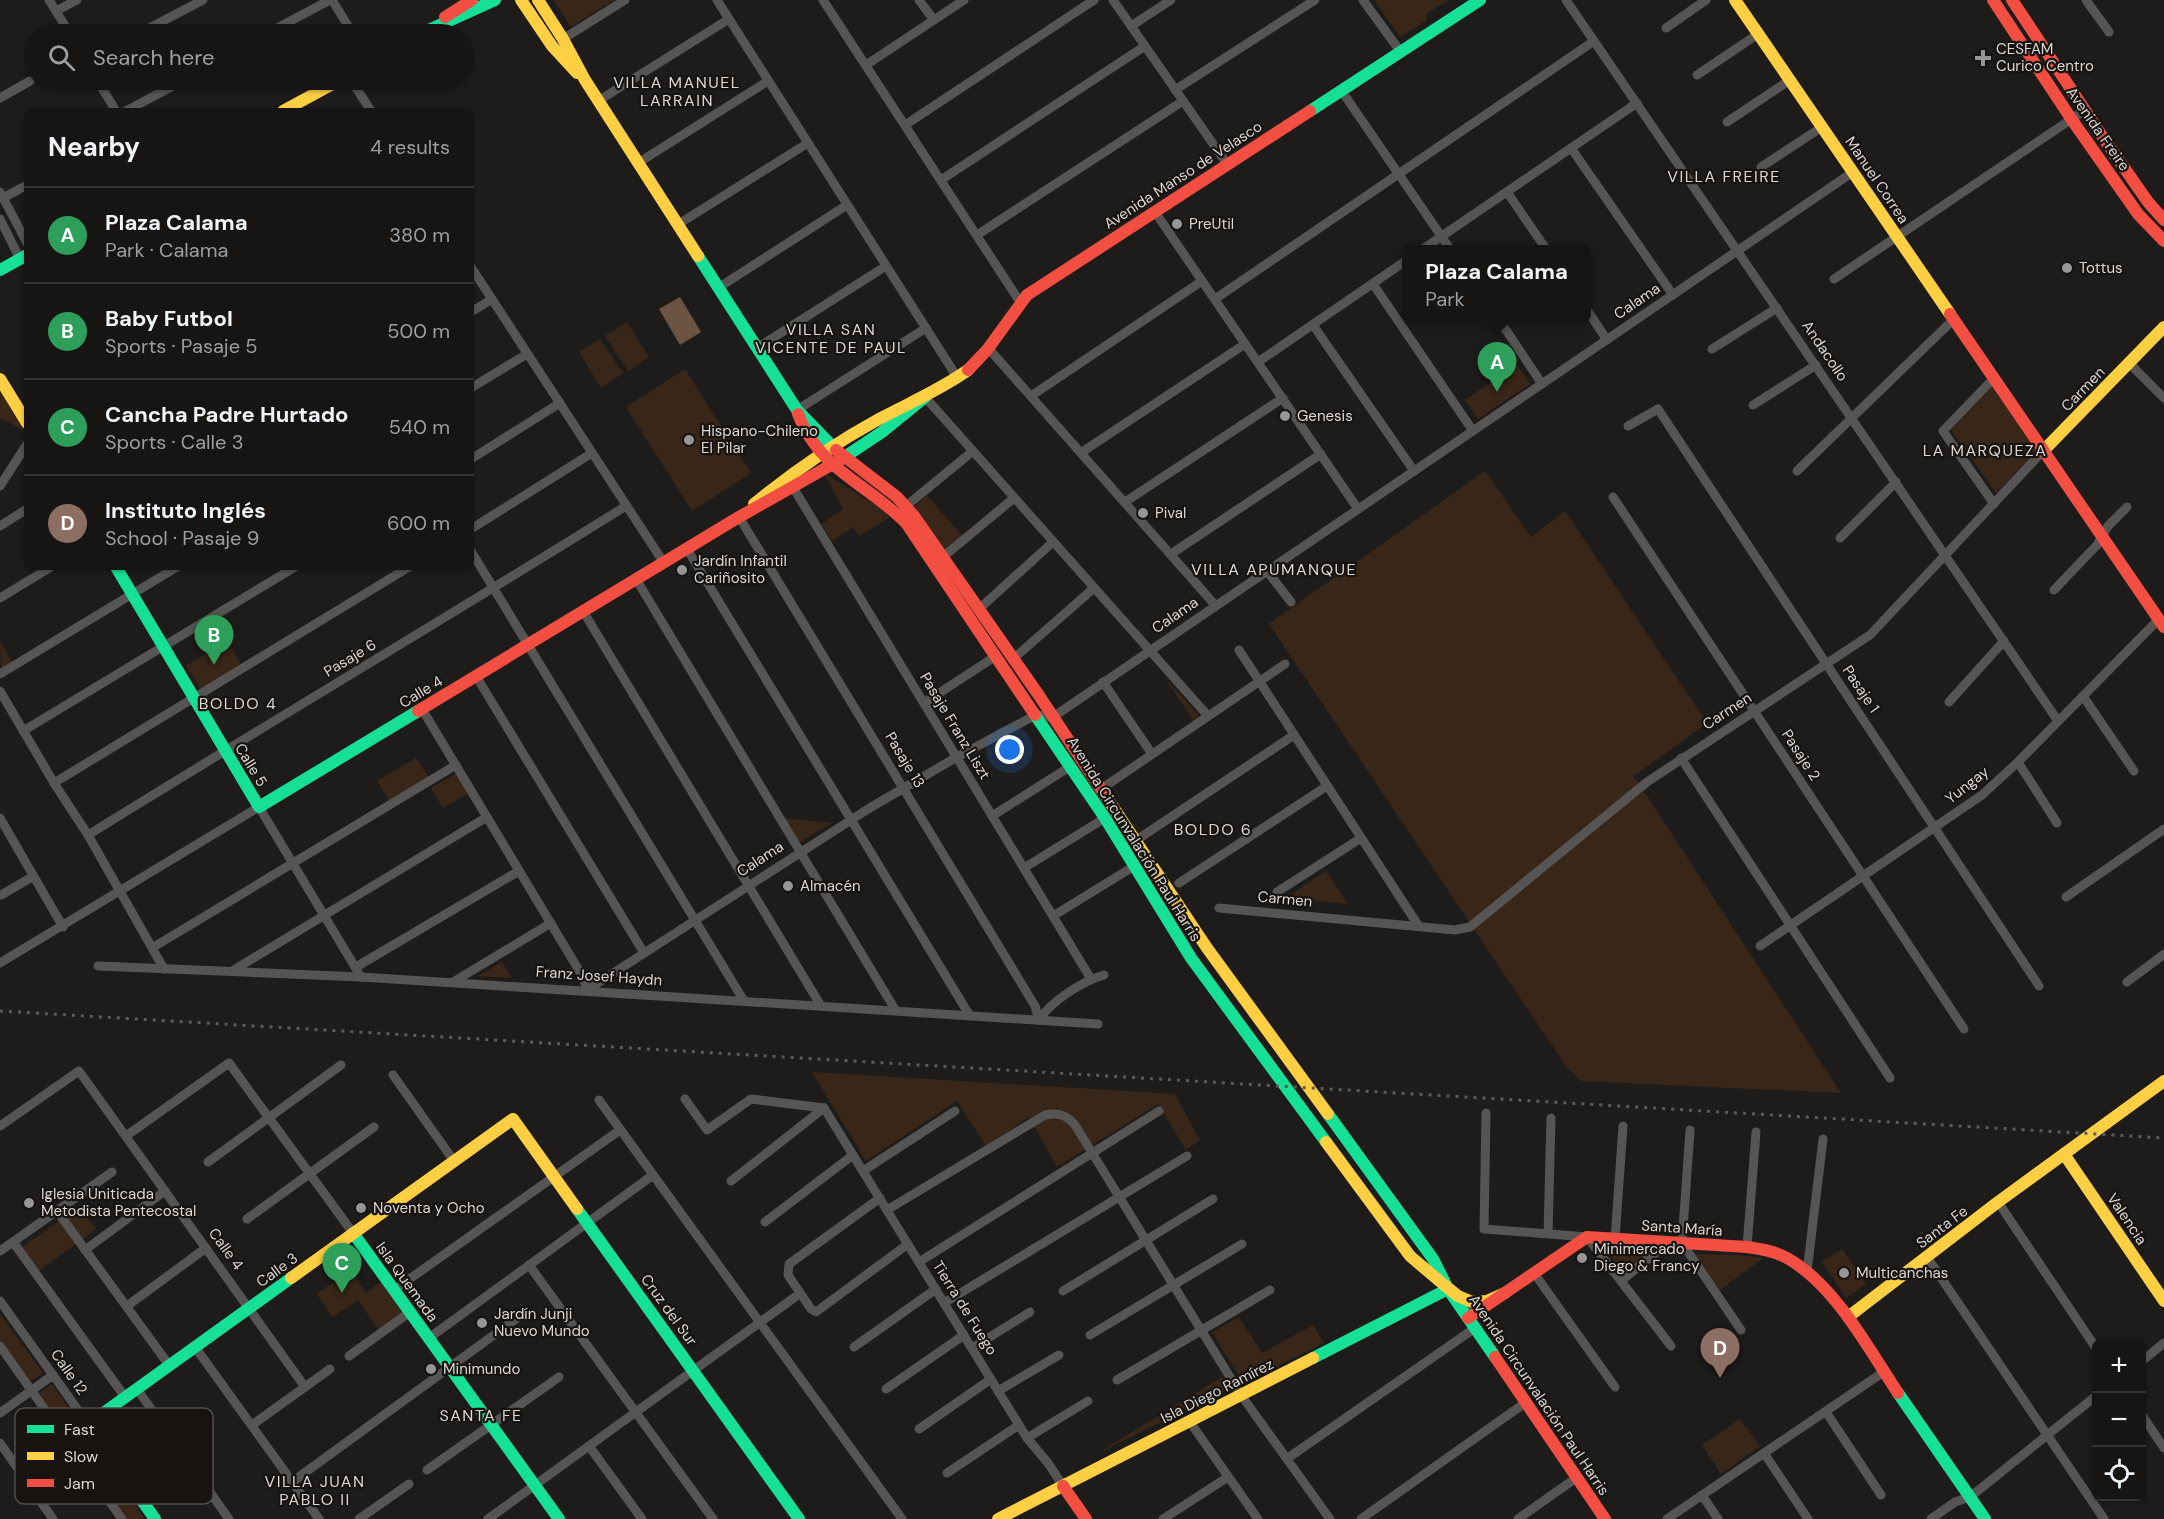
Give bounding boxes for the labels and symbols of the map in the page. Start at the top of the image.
place label: CESFAM Curico Centro [1996,39,2094,76]
marker: CESFAM Curico Centro [1974,49,1992,67]
district label: VILLA MANUEL LARRAIN [613,72,741,111]
street label: Avenida Freire [2062,83,2134,175]
street label: Avenida Manso de Velasco [1100,116,1266,234]
street label: Manuel Correa [1840,133,1914,227]
district label: VILLA FREIRE [1667,166,1781,187]
place label: PreUtil [1189,214,1234,234]
marker: PreUtil [1170,217,1184,231]
place label: Tottus [2079,258,2123,278]
marker: Tottus [2060,261,2074,275]
street label: Calama [1610,278,1664,324]
street label: Andacollo [1797,317,1853,385]
district label: VILLA SAN VICENTE DE PAUL [755,319,907,358]
pin: A [1478,342,1516,392]
street label: Carmen [2057,362,2109,416]
place label: Genesis [1297,406,1353,426]
marker: Genesis [1278,409,1292,423]
place label: Hispano-Chileno El Pilar [701,421,818,458]
marker: Hispano-Chileno El Pilar [682,433,696,447]
district label: LA MARQUEZA [1923,440,2047,461]
place label: Pival [1155,503,1186,523]
marker: Pival [1136,506,1150,520]
place label: Jardín Infantil Cariñosito [694,551,787,588]
district label: VILLA APUMANQUE [1191,559,1357,580]
marker: Jardín Infantil Cariñosito [675,563,689,577]
street label: Calama [1148,592,1202,638]
pin: B [194,616,234,665]
street label: Pasaje 6 [320,635,380,681]
street label: Pasaje 1 [1838,661,1884,717]
street label: Pasaje Franz Liszt [915,669,995,783]
street label: Calle 4 [396,671,446,713]
street label: Carmen [1699,688,1755,734]
district label: BOLDO 4 [199,693,277,714]
street label: Pasaje 2 [1777,726,1825,784]
street label: Pasaje 13 [880,728,930,792]
street label: Avenida Circunvalación Paul Harris [1062,733,1206,945]
your location [995,735,1024,764]
street label: Calle 5 [230,740,272,790]
street label: Yungay [1941,761,1993,808]
district label: BOLDO 6 [1174,819,1252,840]
street label: Calama [733,836,787,882]
place label: Almacén [800,876,861,896]
marker: Almacén [781,879,795,893]
street label: Carmen [1257,887,1313,911]
street label: Franz Josef Haydn [535,962,663,990]
place label: Iglesia Uniticada Metodista Pentecostal [41,1184,196,1221]
street label: Valencia [2102,1189,2152,1249]
marker: Iglesia Uniticada Metodista Pentecostal [22,1196,36,1210]
place label: Noventa y Ocho [373,1198,485,1218]
marker: Noventa y Ocho [354,1201,368,1215]
street label: Santa Fe [1912,1201,1972,1253]
street label: Santa María [1641,1215,1723,1241]
street label: Calle 4 [204,1224,248,1274]
street label: Isla Quemada [371,1238,443,1326]
place label: Minimercado Diego & Francy [1594,1239,1700,1276]
pin: C [322,1244,362,1293]
street label: Calle 3 [252,1248,302,1292]
marker: Minimercado Diego & Francy [1575,1251,1589,1265]
street label: Tierra de Fuego [928,1257,1002,1359]
place label: Multicanchas [1856,1263,1948,1283]
marker: Multicanchas [1837,1266,1851,1280]
street label: Cruz del Sur [636,1270,702,1350]
street label: Avenida Circunvalación Paul Harris [1464,1291,1614,1499]
place label: Jardín Junji Nuevo Mundo [494,1304,590,1341]
marker: Jardín Junji Nuevo Mundo [475,1316,489,1330]
pin: D [1700,1328,1740,1378]
street label: Calle 12 [46,1345,92,1399]
street label: Isla Diego Ramírez [1157,1354,1277,1428]
place label: Minimundo [443,1359,520,1379]
marker: Minimundo [424,1362,438,1376]
district label: SANTA FE [439,1405,523,1426]
legend [15,1408,213,1504]
text: Fast [64,1419,95,1440]
text: Slow [64,1446,98,1467]
district label: VILLA JUAN PABLO II [265,1471,365,1510]
text: Jam [64,1473,95,1494]

